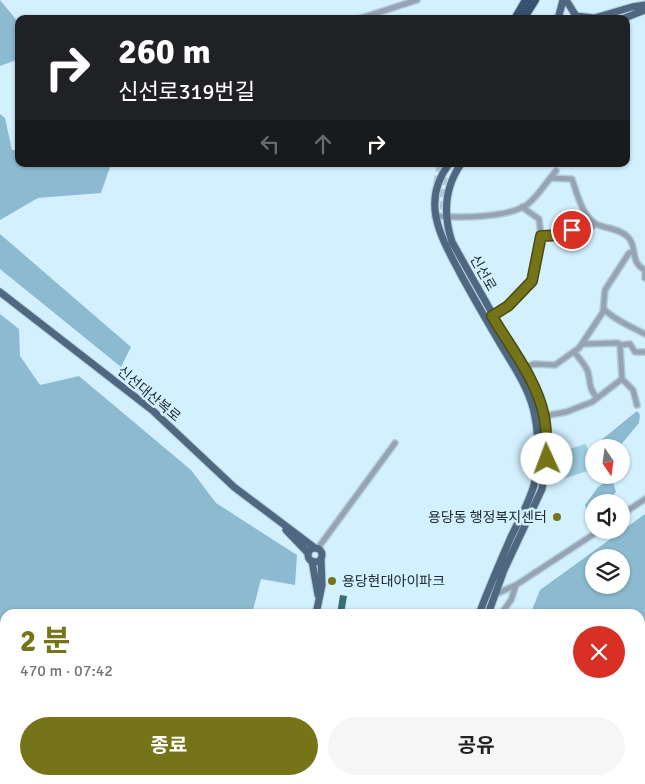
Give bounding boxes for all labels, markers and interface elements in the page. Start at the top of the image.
text: 260 m [118,30,211,73]
icon: right [35,35,100,100]
text: 신선로319번길 [118,78,255,105]
icon: left [256,130,284,158]
icon: ahead [309,130,337,158]
icon: right [362,130,390,158]
pin [551,209,593,251]
icon: arrive [558,216,586,244]
street label: 신선로 [466,252,500,294]
street label: 신선대산복로 [114,363,184,425]
position arrow [520,432,572,484]
north arrow [585,439,630,484]
map controls [585,439,630,594]
button: sound [585,494,630,539]
place label: 용당동 행정복지센터 [428,509,547,526]
marker: 용당동 행정복지센터 [551,511,563,523]
button: layers [585,549,630,594]
place label: 용당현대아이파크 [342,573,445,590]
marker: 용당현대아이파크 [326,575,338,587]
text: 2 분 [20,623,70,660]
button: close [573,626,625,678]
text: 470 m · 07:42 [20,661,113,681]
button: 종료 [20,717,318,775]
button: 공유 [328,717,625,775]

